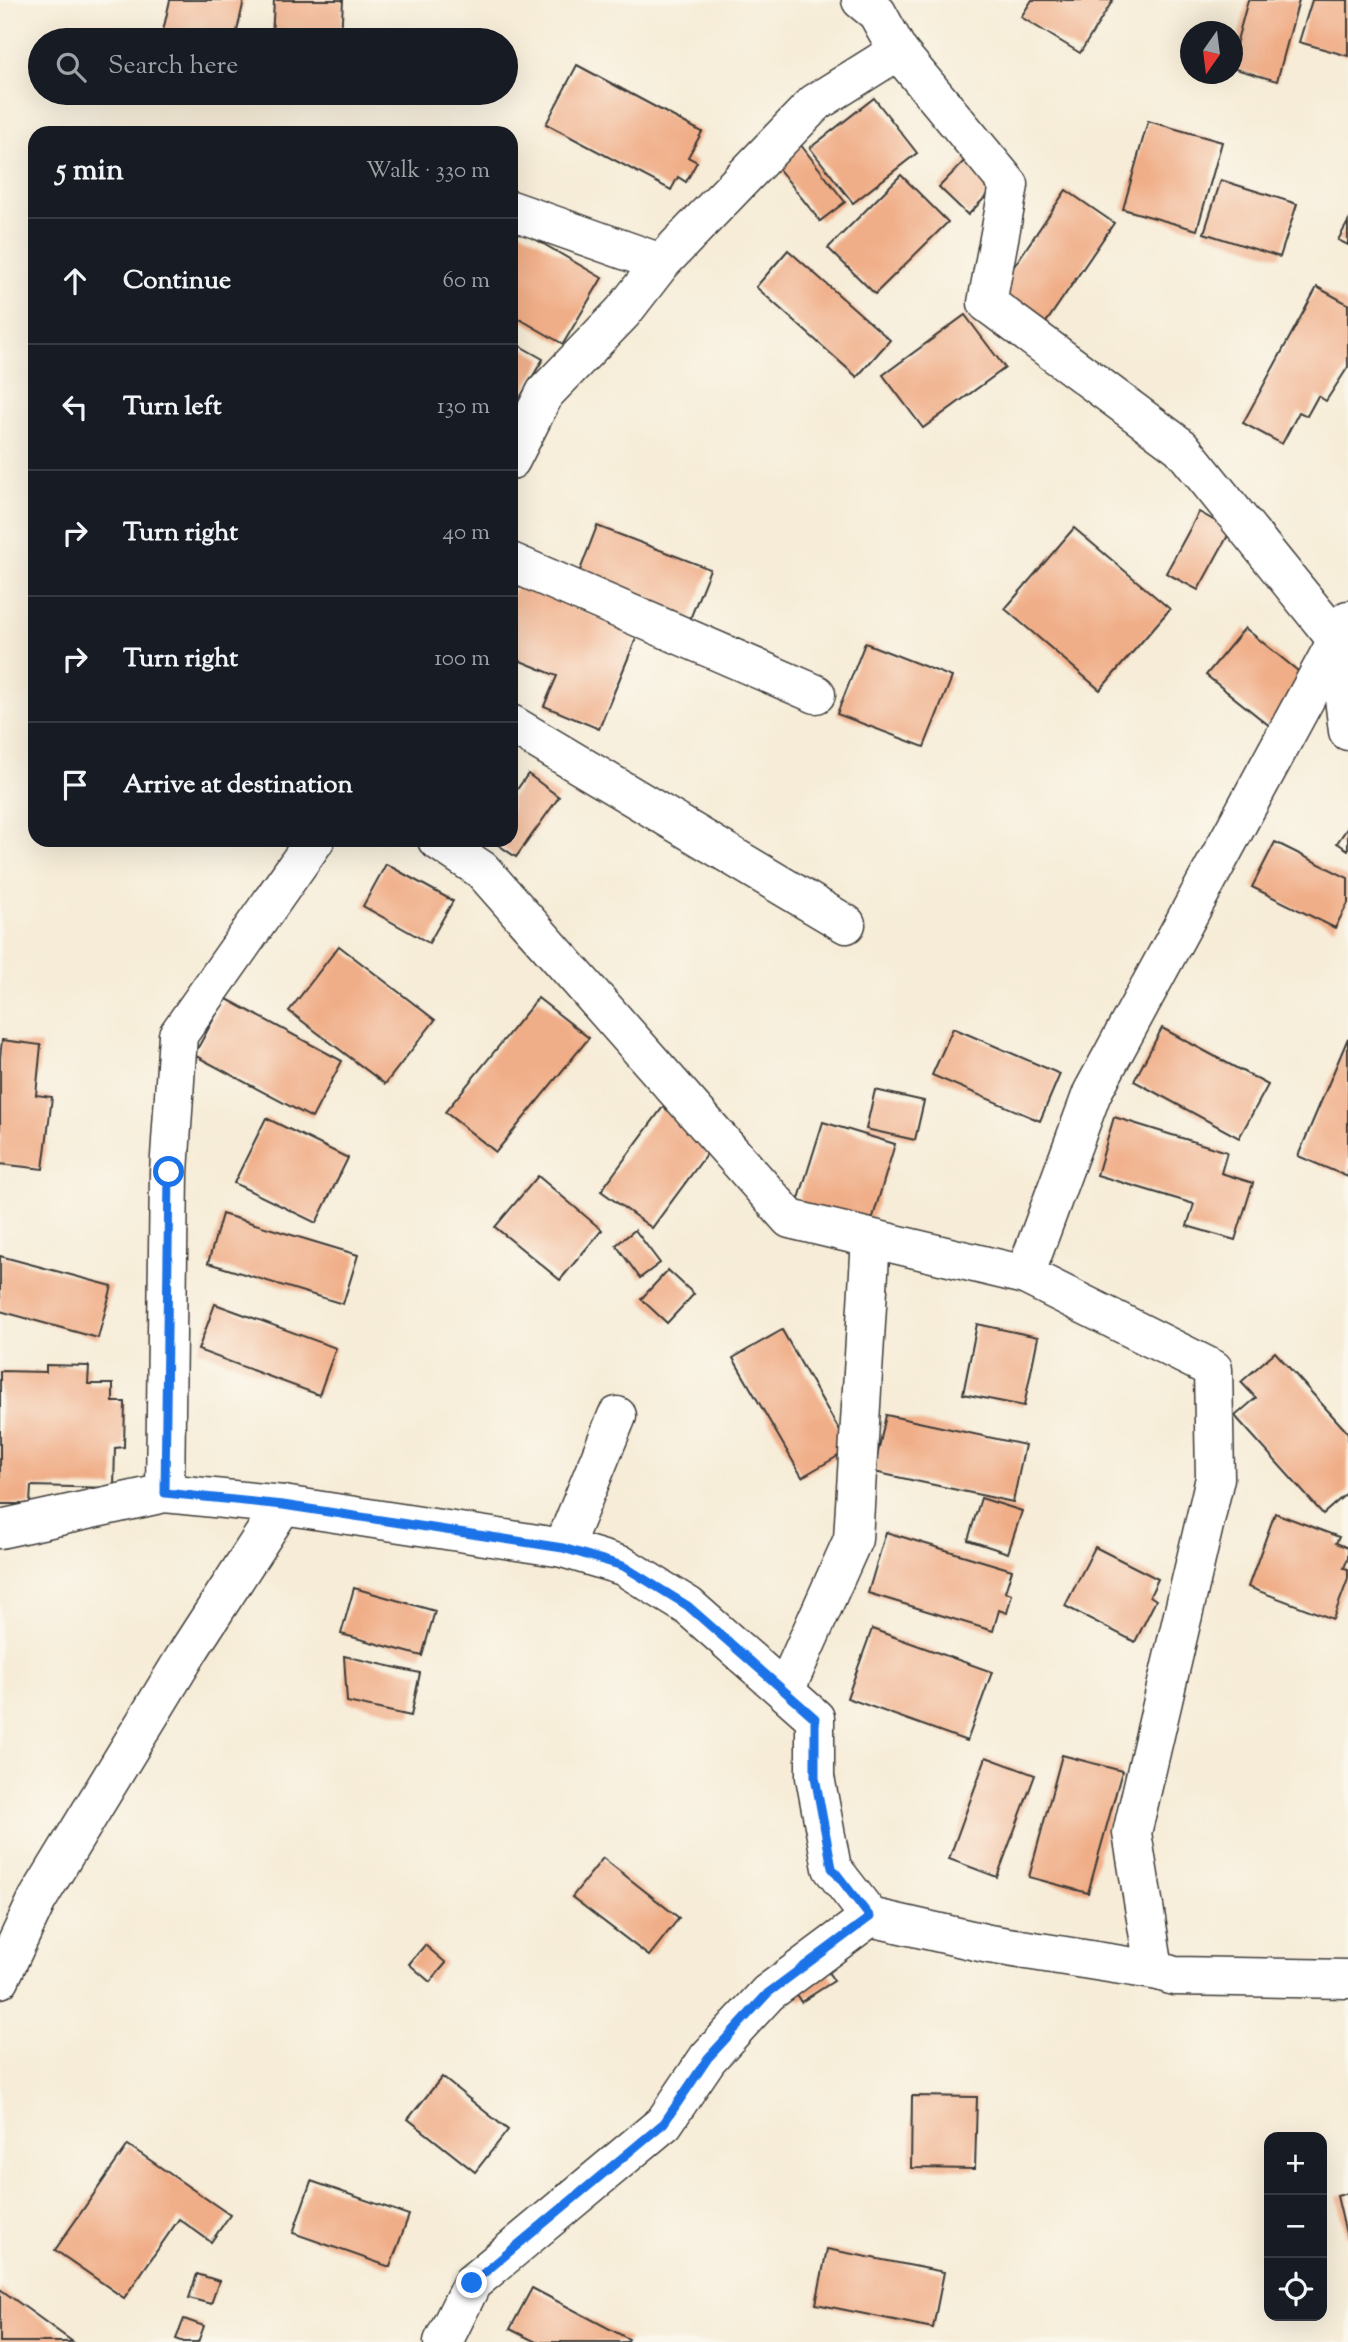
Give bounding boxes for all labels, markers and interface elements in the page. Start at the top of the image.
north arrow [1180,21,1243,84]
search box [28,28,518,105]
icon: search [52,48,90,86]
text: Search here [108,48,238,85]
text: 5 min [56,150,124,193]
text: Walk · 330 m [366,155,490,188]
icon: ahead [56,262,94,300]
text: Continue [123,263,231,300]
text: 60 m [442,265,490,298]
icon: left [56,388,94,426]
text: Turn left [123,389,222,426]
text: 130 m [437,391,490,424]
icon: right [56,514,94,552]
text: Turn right [123,515,238,552]
text: 40 m [443,517,490,550]
icon: right [56,640,94,678]
text: Turn right [123,641,238,678]
text: 100 m [434,643,490,676]
icon: arrive [56,766,94,804]
text: Arrive at destination [123,767,353,804]
route start [153,1156,184,1187]
map controls [1264,2132,1327,2321]
button: + [1264,2132,1327,2195]
button: − [1264,2195,1327,2258]
button: locate [1264,2258,1327,2321]
route end [456,2267,487,2298]

